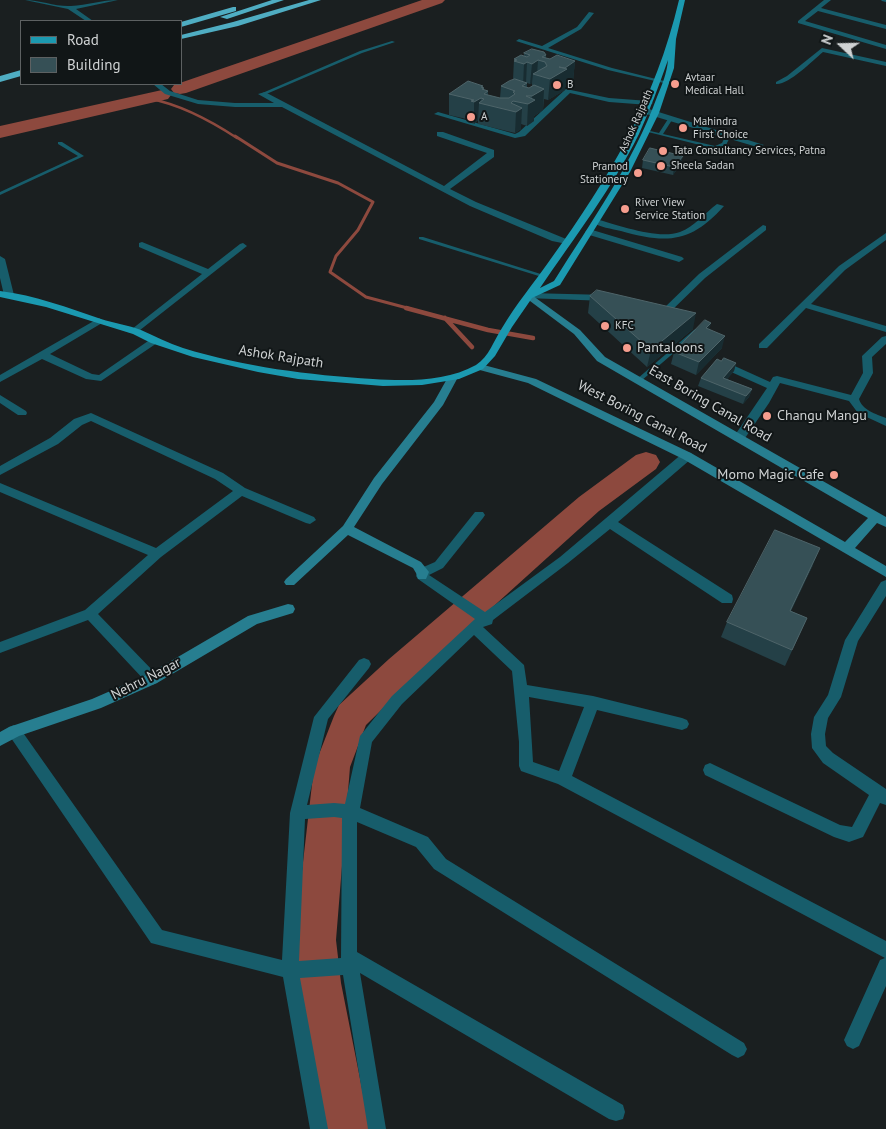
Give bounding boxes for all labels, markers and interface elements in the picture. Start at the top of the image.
legend [20,20,182,85]
north arrow [816,20,866,70]
text: Road [67,30,99,49]
text: N [817,32,837,47]
text: Building [67,55,121,74]
place label: Avtaar Medical Hall [685,71,744,97]
place label: B [567,78,573,92]
marker: Avtaar Medical Hall [669,78,681,90]
marker: B [551,79,563,91]
street label: Ashok Rajpath [616,88,656,154]
place label: A [481,110,487,124]
marker: A [465,111,477,123]
place label: Mahindra First Choice [693,115,748,141]
marker: Mahindra First Choice [677,122,689,134]
place label: Tata Consultancy Services, Patna [673,144,825,158]
marker: Tata Consultancy Services, Patna [657,145,669,157]
place label: Sheela Sadan [671,159,734,173]
place label: Pramod Stationery [580,160,628,186]
marker: Sheela Sadan [655,160,667,172]
marker: Pramod Stationery [632,167,644,179]
place label: River View Service Station [635,196,705,222]
marker: River View Service Station [619,203,631,215]
place label: KFC [615,319,634,333]
marker: KFC [599,320,611,332]
place label: Pantaloons [637,340,703,356]
street label: Ashok Rajpath [237,342,325,372]
marker: Pantaloons [621,342,633,354]
street label: East Boring Canal Road [646,362,774,446]
street label: West Boring Canal Road [575,377,709,457]
place label: Changu Mangu [777,408,867,424]
marker: Changu Mangu [761,410,773,422]
place label: Momo Magic Cafe [717,467,824,483]
marker: Momo Magic Cafe [828,469,840,481]
street label: Nehru Nagar [108,654,184,704]

